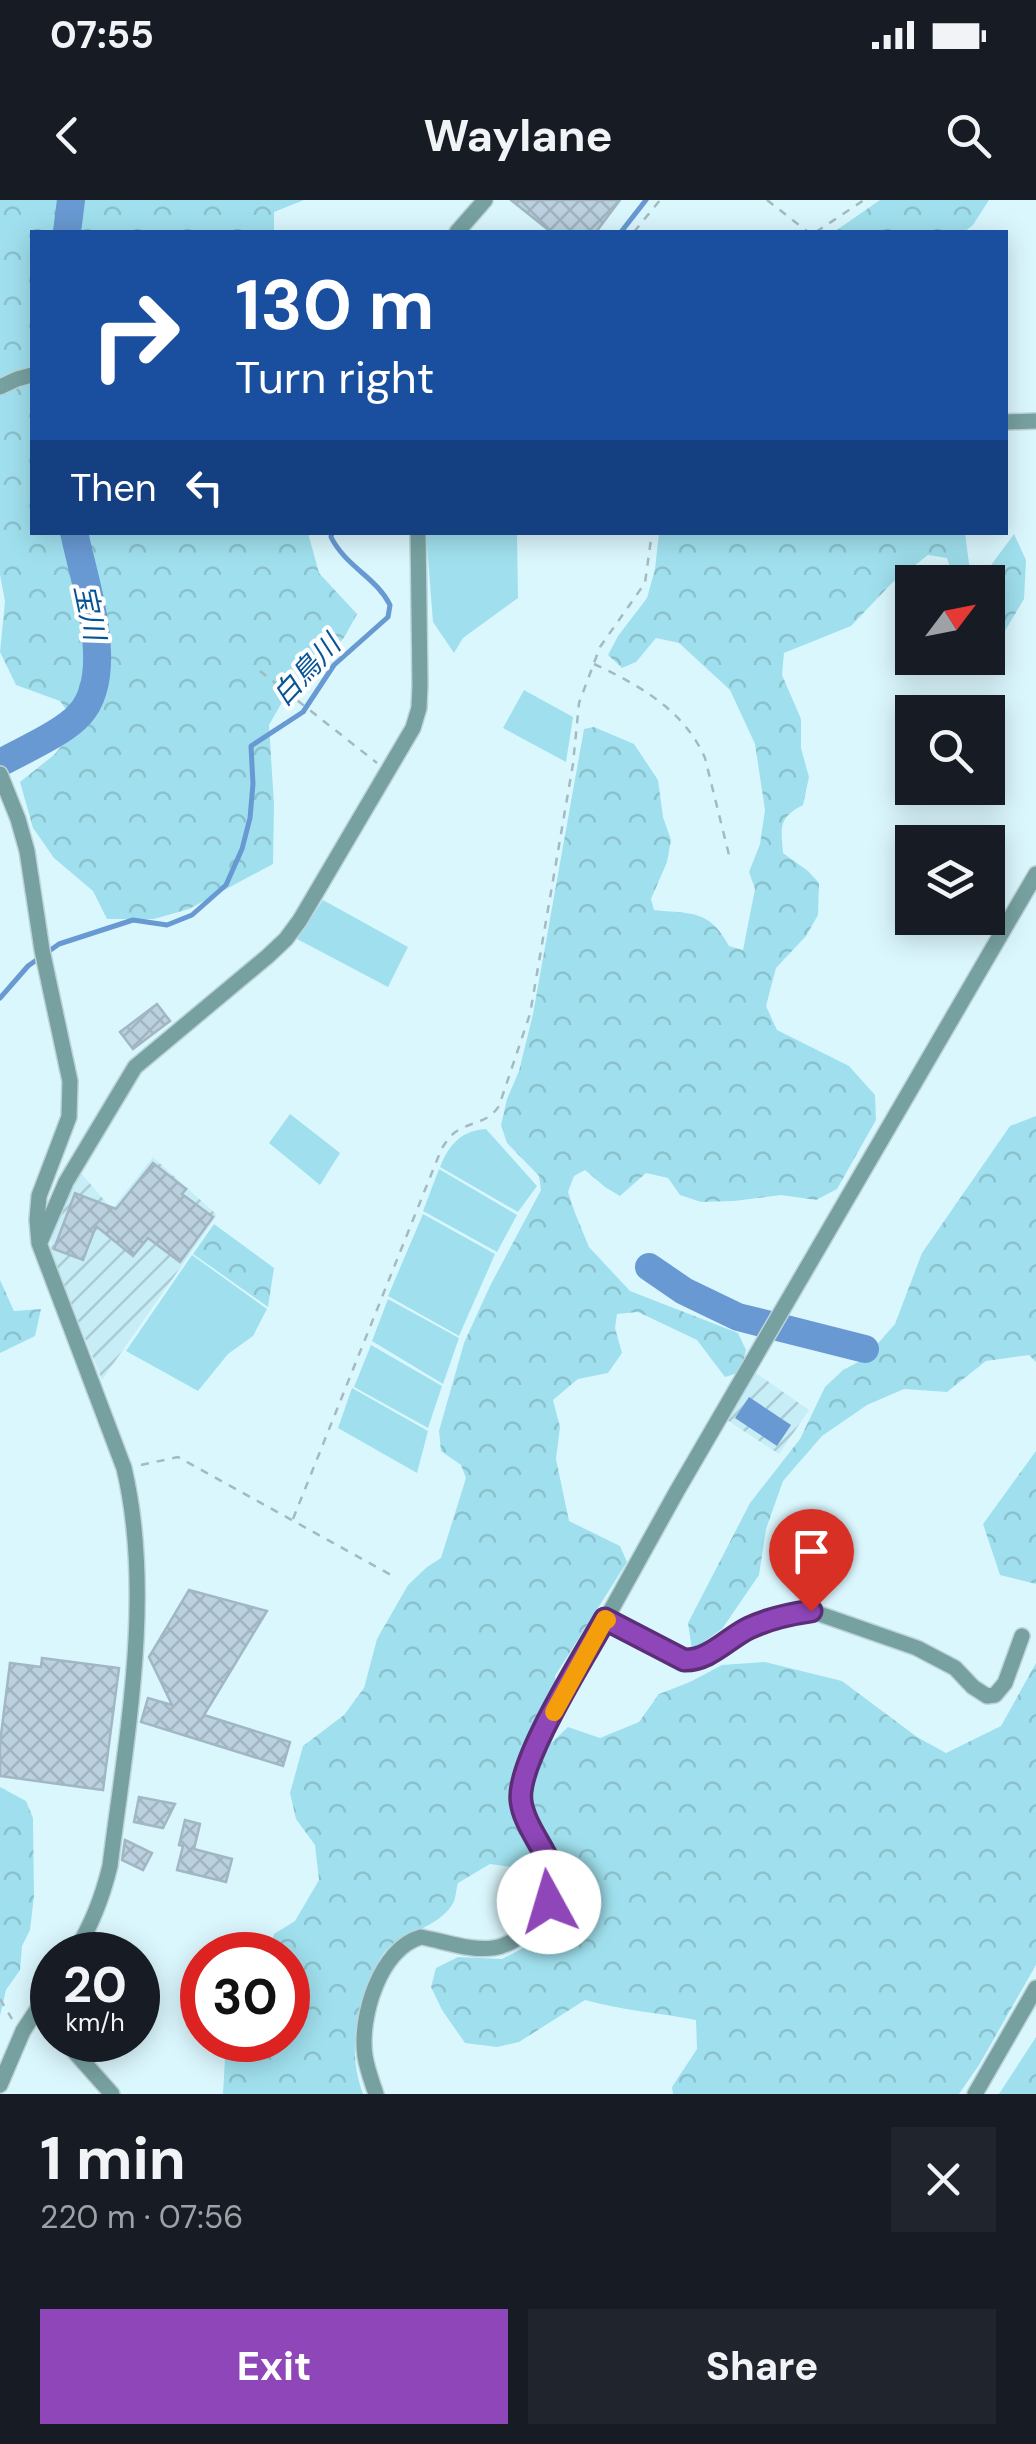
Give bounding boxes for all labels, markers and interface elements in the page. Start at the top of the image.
text: 07:55 [50,10,154,60]
text: Waylane [423,106,613,165]
icon: back [40,108,95,163]
icon: search [941,108,996,163]
text: 130 m [235,260,434,351]
icon: right [70,270,200,400]
text: Turn right [235,348,434,407]
icon: left [177,460,232,515]
text: Then [70,463,157,513]
north arrow [895,565,1005,675]
map controls [895,565,1005,935]
water label: 宝川 [66,581,114,646]
water label: 白鳥川 [264,625,351,714]
button: search [895,695,1005,805]
button: layers [895,825,1005,935]
pin [769,1509,854,1612]
icon: arrive [784,1524,839,1579]
position arrow [497,1850,601,1954]
speed limit sign: 30 [180,1932,310,2062]
text: 20 [63,1952,127,2018]
text: km/h [65,2006,125,2039]
text: 1 min [40,2119,186,2198]
button: close [891,2127,996,2232]
text: 220 m · 07:56 [40,2196,243,2238]
button: Exit [40,2309,508,2424]
button: Share [528,2309,996,2424]

